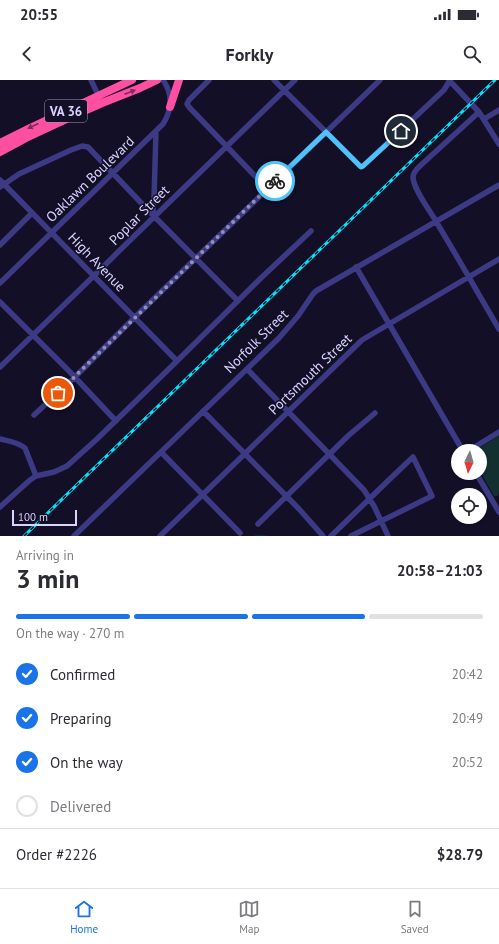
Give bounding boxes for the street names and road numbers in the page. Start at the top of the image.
road number: VA 36 [45,100,87,122]
street label: Oaklawn Boulevard [42,132,138,226]
street label: Poplar Street [105,181,173,249]
street label: High Avenue [64,229,130,295]
street label: Norfolk Street [220,305,292,377]
street label: Portsmouth Street [265,330,356,418]

